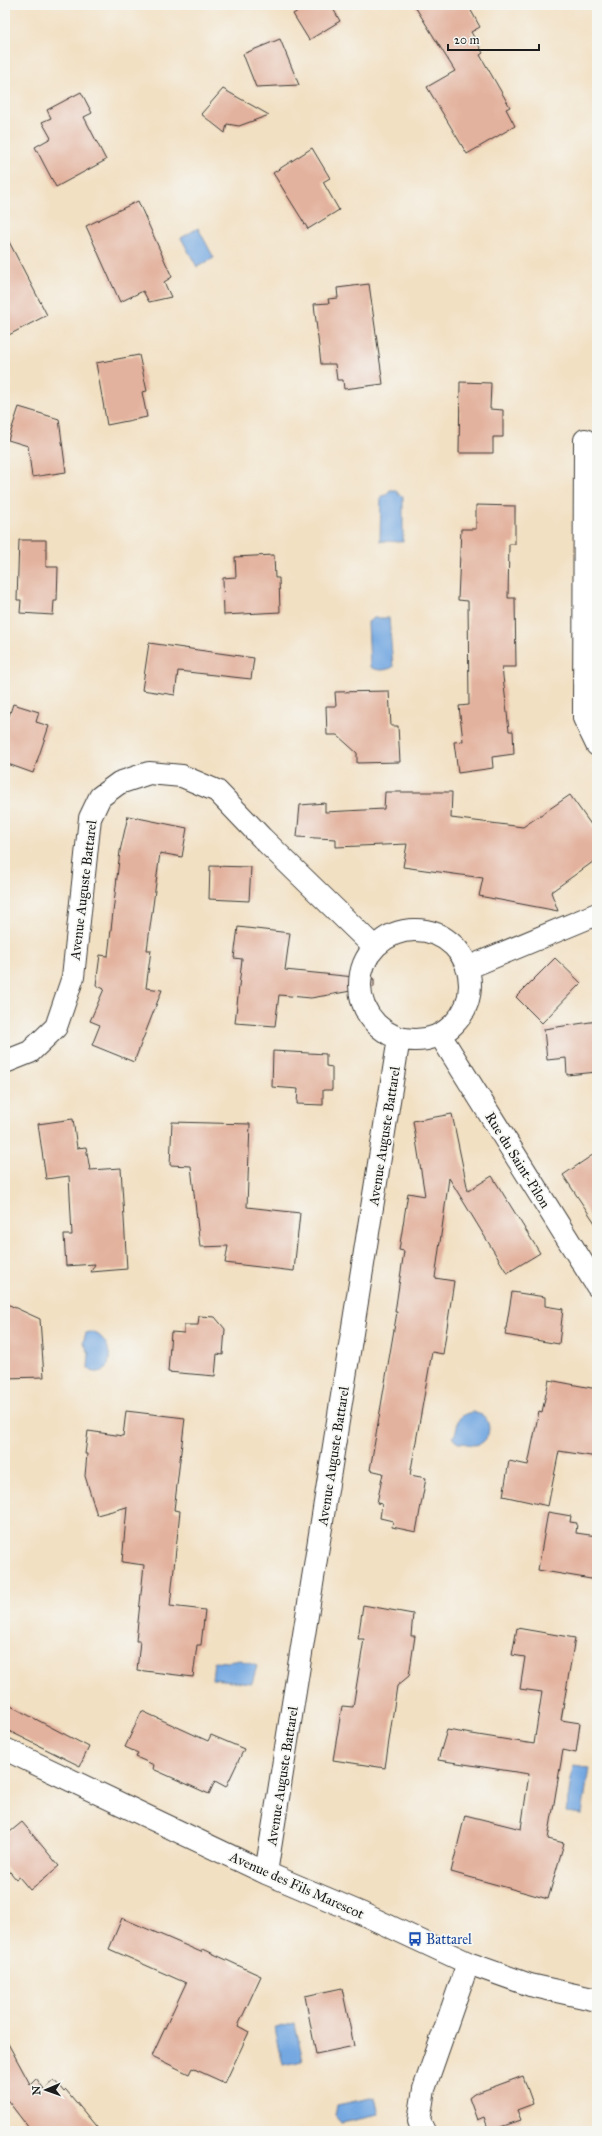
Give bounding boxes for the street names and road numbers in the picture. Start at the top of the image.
street label: Avenue Auguste Battarel [66,819,101,962]
street label: Avenue Auguste Battarel [365,1065,404,1208]
street label: Rue du Saint-Pilon [481,1109,554,1212]
street label: Avenue Auguste Battarel [314,1385,353,1528]
street label: Avenue Auguste Battarel [263,1705,302,1848]
street label: Avenue des Fils Marescot [226,1848,367,1923]

